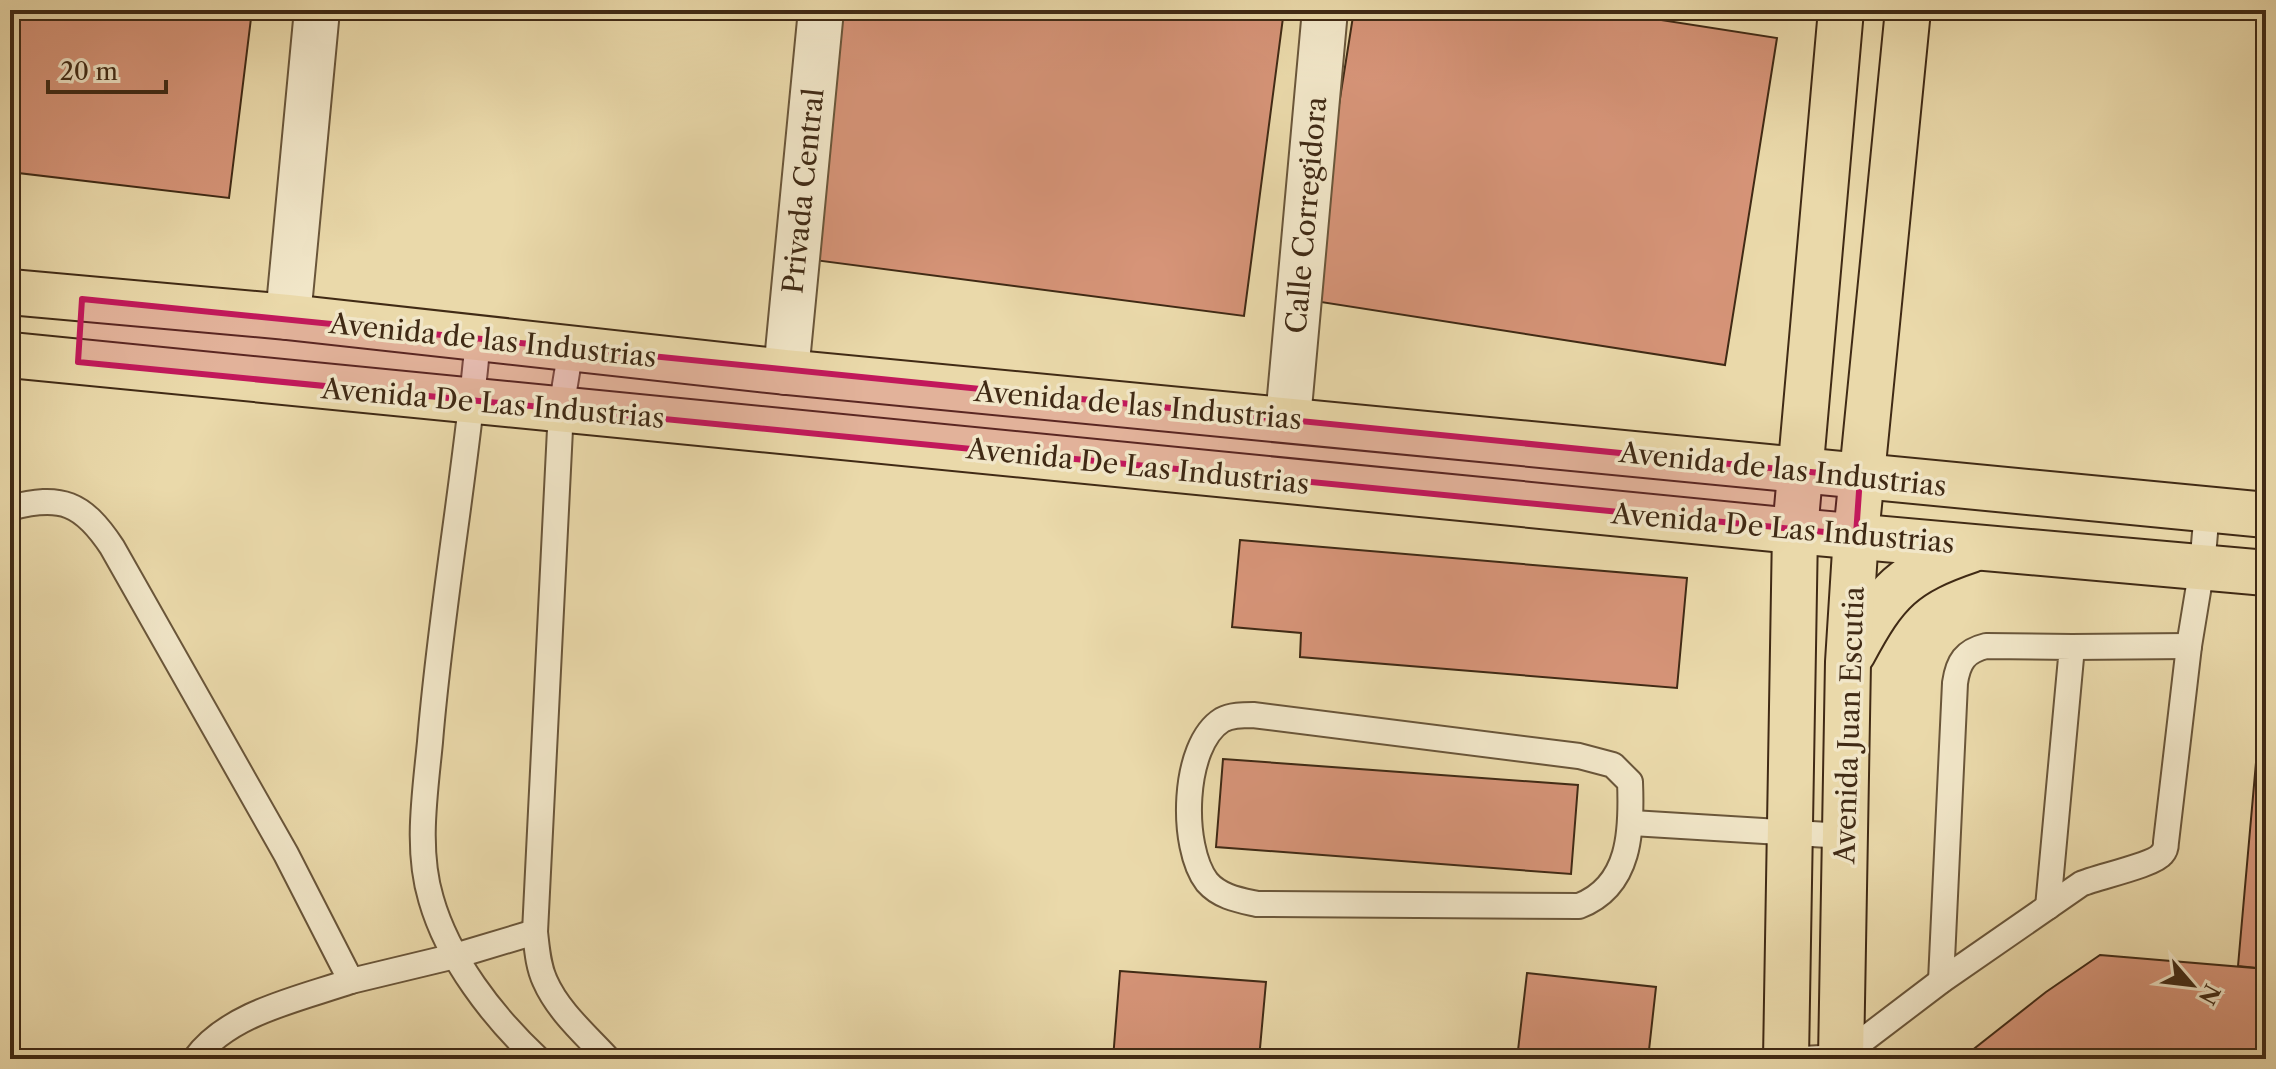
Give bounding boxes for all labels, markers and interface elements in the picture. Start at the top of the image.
scale bar [48,44,166,94]
text: 20 m [60,57,118,86]
street label: Privada Central [775,87,831,295]
street label: Calle Corregidora [1279,95,1333,335]
street label: Avenida de las Industrias [327,306,658,374]
street label: Avenida De Las Industrias [319,371,666,435]
street label: Avenida de las Industrias [972,374,1303,436]
street label: Avenida De Las Industrias [964,431,1311,501]
street label: Avenida de las Industrias [1617,435,1948,503]
street label: Avenida De Las Industrias [1609,496,1956,560]
street label: Avenida Juan Escutia [1827,586,1871,865]
north arrow [2152,945,2232,1025]
text: N [2193,979,2226,1009]

